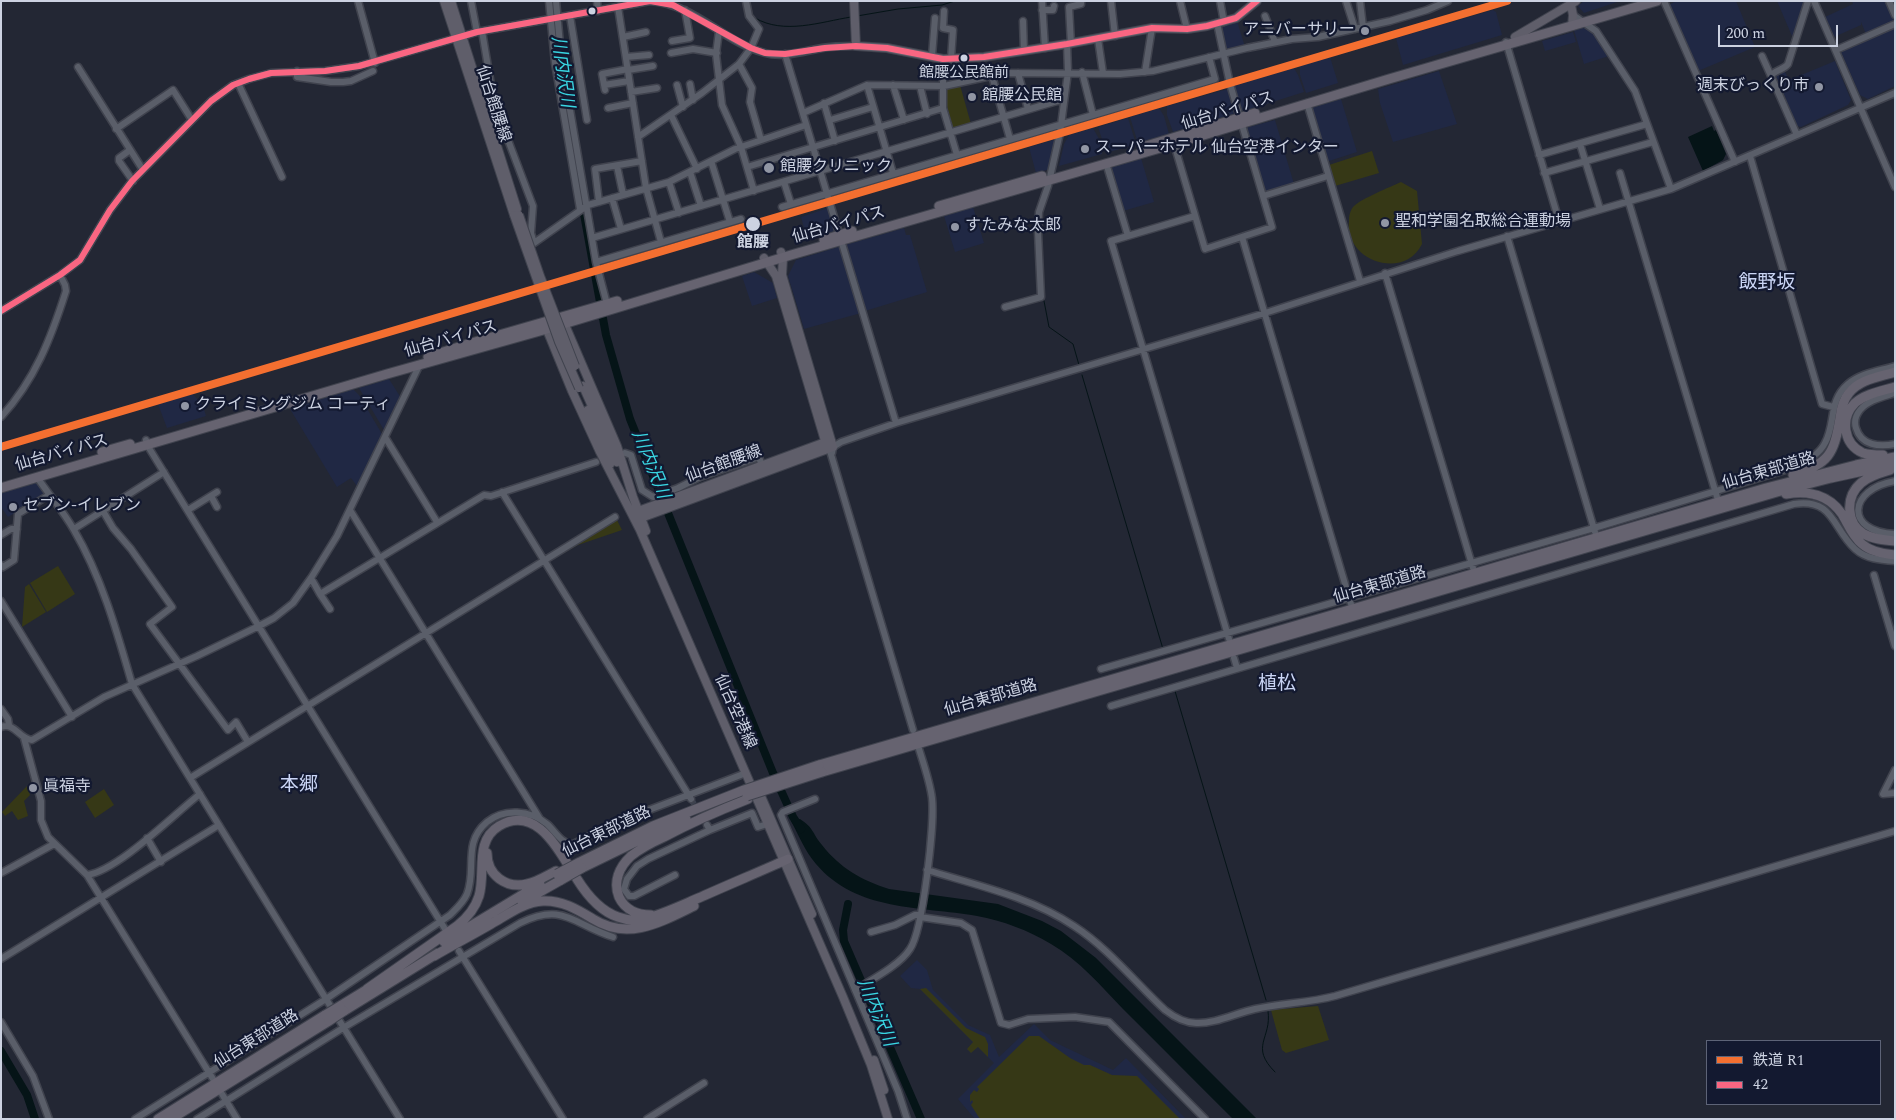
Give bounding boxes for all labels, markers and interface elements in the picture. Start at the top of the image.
unlabelled marker [587,6,597,16]
scale bar [1721,15,1841,47]
place label: アニバーサリー [1243,21,1355,41]
text: 200 m [1726,22,1765,45]
marker: アニバーサリー [1359,25,1371,37]
water label: 川内沢川 [545,35,577,109]
marker: 館腰公民館前 [959,53,969,63]
street label: 仙台館腰線 [471,63,513,145]
place label: 館腰公民館前 [919,65,1009,83]
place label: 週末びっくり市 [1697,77,1809,97]
marker: 週末びっくり市 [1813,81,1825,93]
place label: 館腰公民館 [982,87,1062,107]
street label: 仙台バイパス [1179,89,1277,135]
marker: 館腰公民館 [966,91,978,103]
place label: スーパーホテル 仙台空港インター [1095,139,1339,159]
marker: スーパーホテル 仙台空港インター [1079,143,1091,155]
place label: 館腰クリニック [780,158,892,178]
marker: 館腰クリニック [762,161,776,175]
street label: 仙台バイパス [790,204,888,248]
place label: 聖和学園名取総合運動場 [1395,213,1571,233]
marker: 館腰 [744,215,762,233]
place label: すたみな太郎 [965,217,1061,237]
marker: 聖和学園名取総合運動場 [1379,217,1391,229]
marker: すたみな太郎 [949,221,961,233]
place label: 館腰 [737,234,769,254]
district label: 飯野坂 [1739,273,1795,295]
street label: 仙台バイパス [402,318,500,362]
place label: クライミングジム コーティ [195,396,391,416]
marker: クライミングジム コーティ [179,400,191,412]
water label: 川内沢川 [626,428,672,502]
street label: 仙台バイパス [13,432,111,476]
street label: 仙台館腰線 [683,442,765,488]
street label: 仙台東部道路 [1720,450,1818,494]
place label: セブン-イレブン [23,497,141,517]
marker: セブン-イレブン [7,501,19,513]
street label: 仙台東部道路 [1331,564,1429,608]
street label: 仙台空港線 [709,672,759,752]
district label: 植松 [1258,674,1296,696]
street label: 仙台東部道路 [942,677,1040,721]
district label: 本郷 [280,775,318,797]
place label: 眞福寺 [43,778,91,798]
marker: 眞福寺 [27,782,39,794]
street label: 仙台東部道路 [560,803,654,863]
water label: 川内沢川 [851,976,899,1050]
street label: 仙台東部道路 [211,1006,303,1074]
legend [1706,1040,1881,1105]
text: 鉄道 R1 [1753,1049,1804,1072]
text: 42 [1753,1073,1768,1096]

